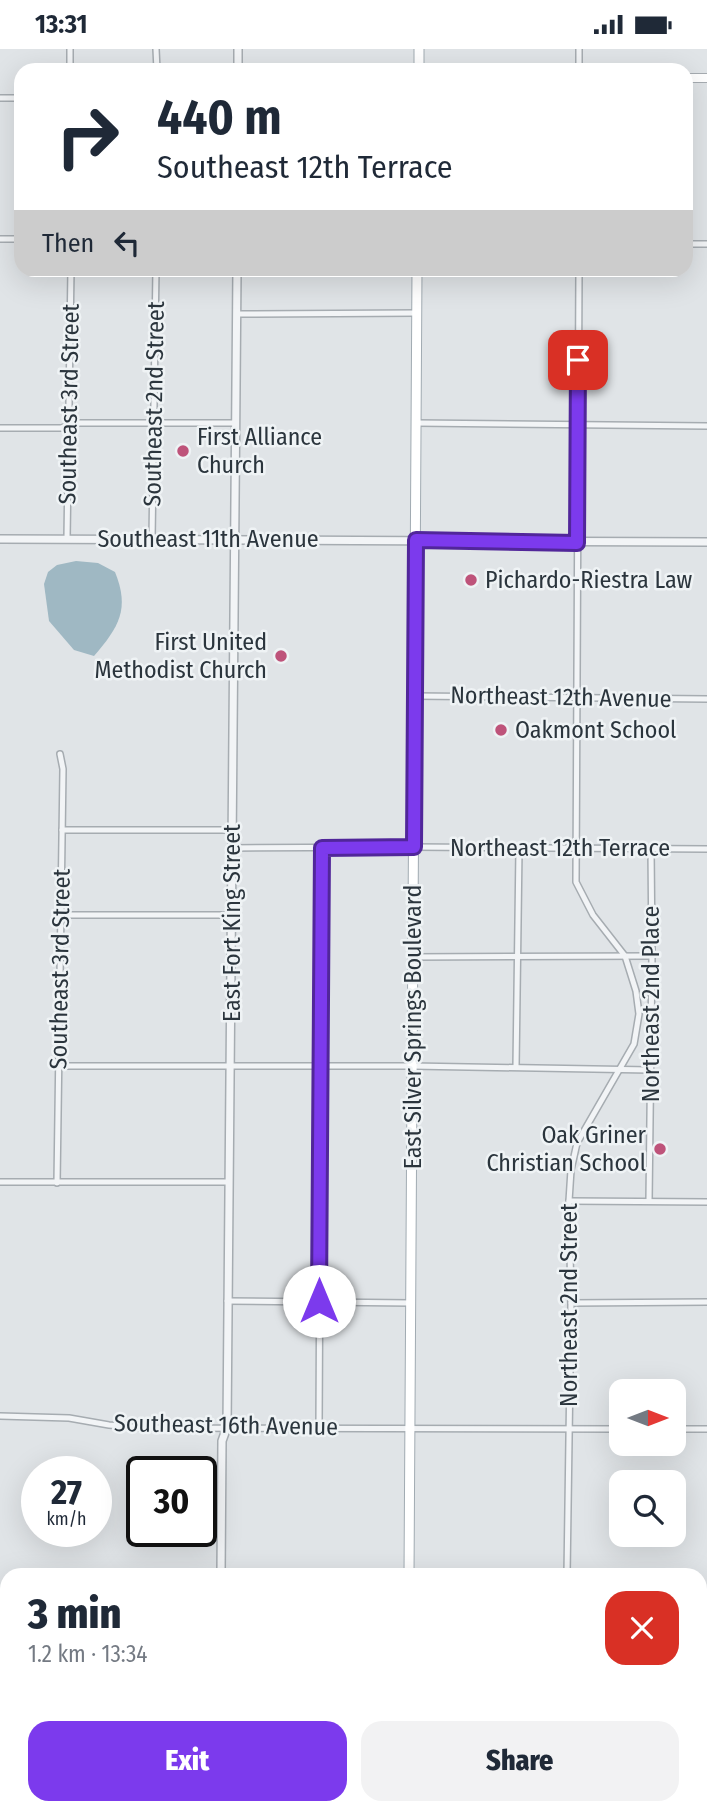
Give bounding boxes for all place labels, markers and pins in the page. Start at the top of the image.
pin [548,330,608,390]
place label: First Alliance Church [197,423,322,479]
marker: First Alliance Church [175,443,191,459]
place label: Pichardo-Riestra Law [485,566,693,594]
marker: Pichardo-Riestra Law [463,572,479,588]
place label: First United Methodist Church [95,628,267,684]
marker: First United Methodist Church [273,648,289,664]
place label: Oakmont School [515,716,676,744]
marker: Oakmont School [493,722,509,738]
place label: Oak Griner Christian School [486,1121,647,1177]
marker: Oak Griner Christian School [652,1141,668,1157]

